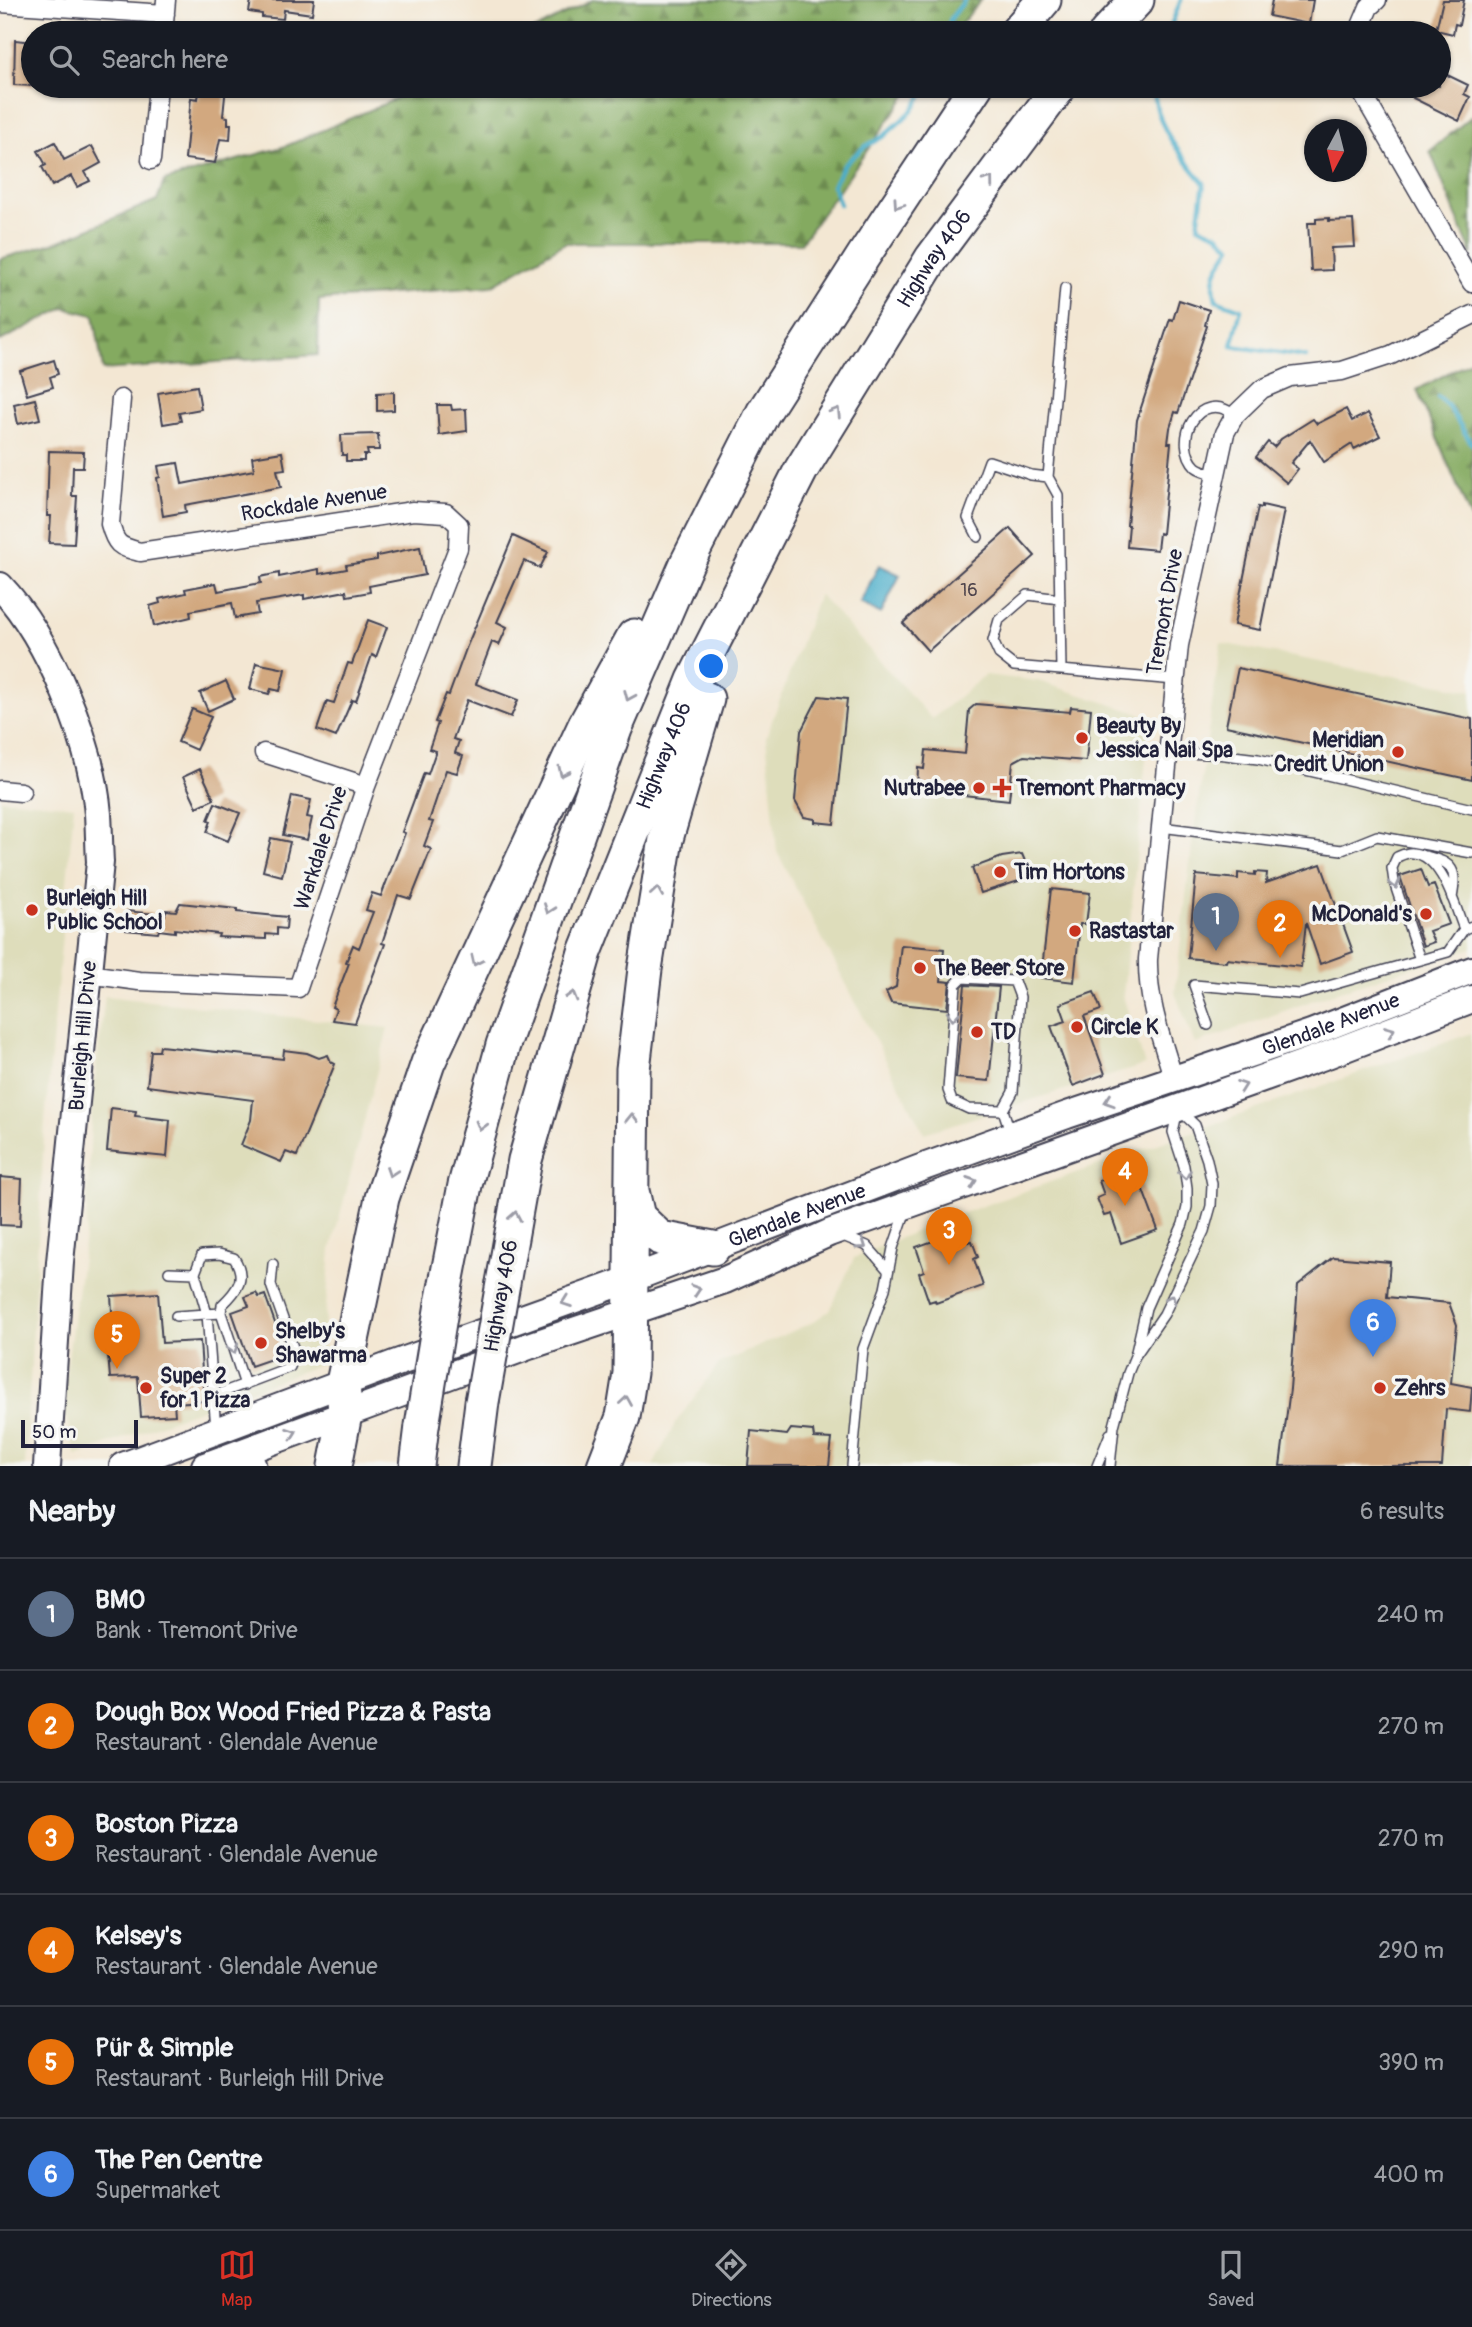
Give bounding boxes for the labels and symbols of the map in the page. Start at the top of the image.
north arrow [1304,119,1367,182]
one-way arrow [980,177,993,189]
one-way arrow [893,196,906,209]
street label: Highway 406 [891,204,977,313]
one-way arrow [828,407,841,420]
street label: Rockdale Avenue [239,478,390,528]
street label: Tremont Drive [1141,546,1189,677]
house number: 16 [960,579,978,602]
your location [694,649,728,683]
one-way arrow [623,689,637,701]
street label: Highway 406 [630,698,697,814]
place label: Beauty By Jessica Nail Spa [1096,713,1233,764]
place label: Meridian Credit Union [1274,727,1384,778]
marker: Beauty By Jessica Nail Spa [1074,730,1090,746]
marker: Meridian Credit Union [1390,744,1406,760]
one-way arrow [557,765,571,777]
place label: Nutrabee [883,775,966,802]
place label: Tremont Pharmacy [1015,775,1185,802]
marker: Nutrabee [971,780,987,796]
marker: Tremont Pharmacy [994,780,1010,796]
street label: Warkdale Drive [288,782,354,913]
place label: Tim Hortons [1013,859,1125,886]
marker: Tim Hortons [992,864,1008,880]
one-way arrow [1387,877,1401,889]
place label: Burleigh Hill Public School [46,885,163,936]
one-way arrow [649,886,664,898]
pin: 1 [1193,893,1239,951]
pin: 2 [1257,900,1303,958]
place label: McDonald's [1311,901,1413,928]
marker: Burleigh Hill Public School [24,902,40,918]
one-way arrow [543,902,557,914]
marker: McDonald's [1418,906,1434,922]
place label: Rastastar [1089,918,1174,945]
marker: Rastastar [1067,923,1083,939]
one-way arrow [470,954,484,967]
place label: The Beer Store [933,955,1065,982]
street label: Burleigh Hill Drive [63,959,103,1112]
marker: The Beer Store [912,960,928,976]
street label: Glendale Avenue [1258,986,1404,1062]
one-way arrow [564,991,579,1003]
one-way arrow [946,1011,961,1022]
place label: Circle K [1091,1014,1159,1041]
place label: TD [990,1019,1016,1046]
marker: Circle K [1069,1019,1085,1035]
marker: TD [969,1024,985,1040]
one-way arrow [1384,1025,1396,1039]
one-way arrow [1235,1080,1247,1094]
one-way arrow [1103,1093,1115,1107]
one-way arrow [624,1112,640,1123]
one-way arrow [475,1120,489,1132]
pin: 4 [1102,1148,1148,1206]
one-way arrow [385,1165,399,1178]
one-way arrow [1177,1169,1192,1181]
one-way arrow [966,1176,978,1190]
street label: Glendale Avenue [724,1177,870,1254]
pin: 3 [926,1207,972,1265]
one-way arrow [507,1210,522,1222]
one-way arrow [854,1237,867,1249]
street label: Highway 406 [478,1238,524,1354]
one-way arrow [689,1284,701,1298]
one-way arrow [561,1294,573,1308]
one-way arrow [1163,1294,1177,1306]
pin: 6 [1350,1299,1396,1357]
pin: 5 [94,1311,140,1369]
place label: Shelby's Shawarma [275,1318,367,1369]
marker: Shelby's Shawarma [253,1335,269,1351]
one-way arrow [225,1342,239,1354]
place label: Super 2 for 1 Pizza [160,1363,251,1414]
place label: Zehrs [1394,1375,1446,1402]
marker: Super 2 for 1 Pizza [138,1380,154,1396]
marker: Zehrs [1372,1380,1388,1396]
one-way arrow [618,1395,633,1407]
scale bar [21,1417,138,1449]
one-way arrow [285,1428,297,1442]

